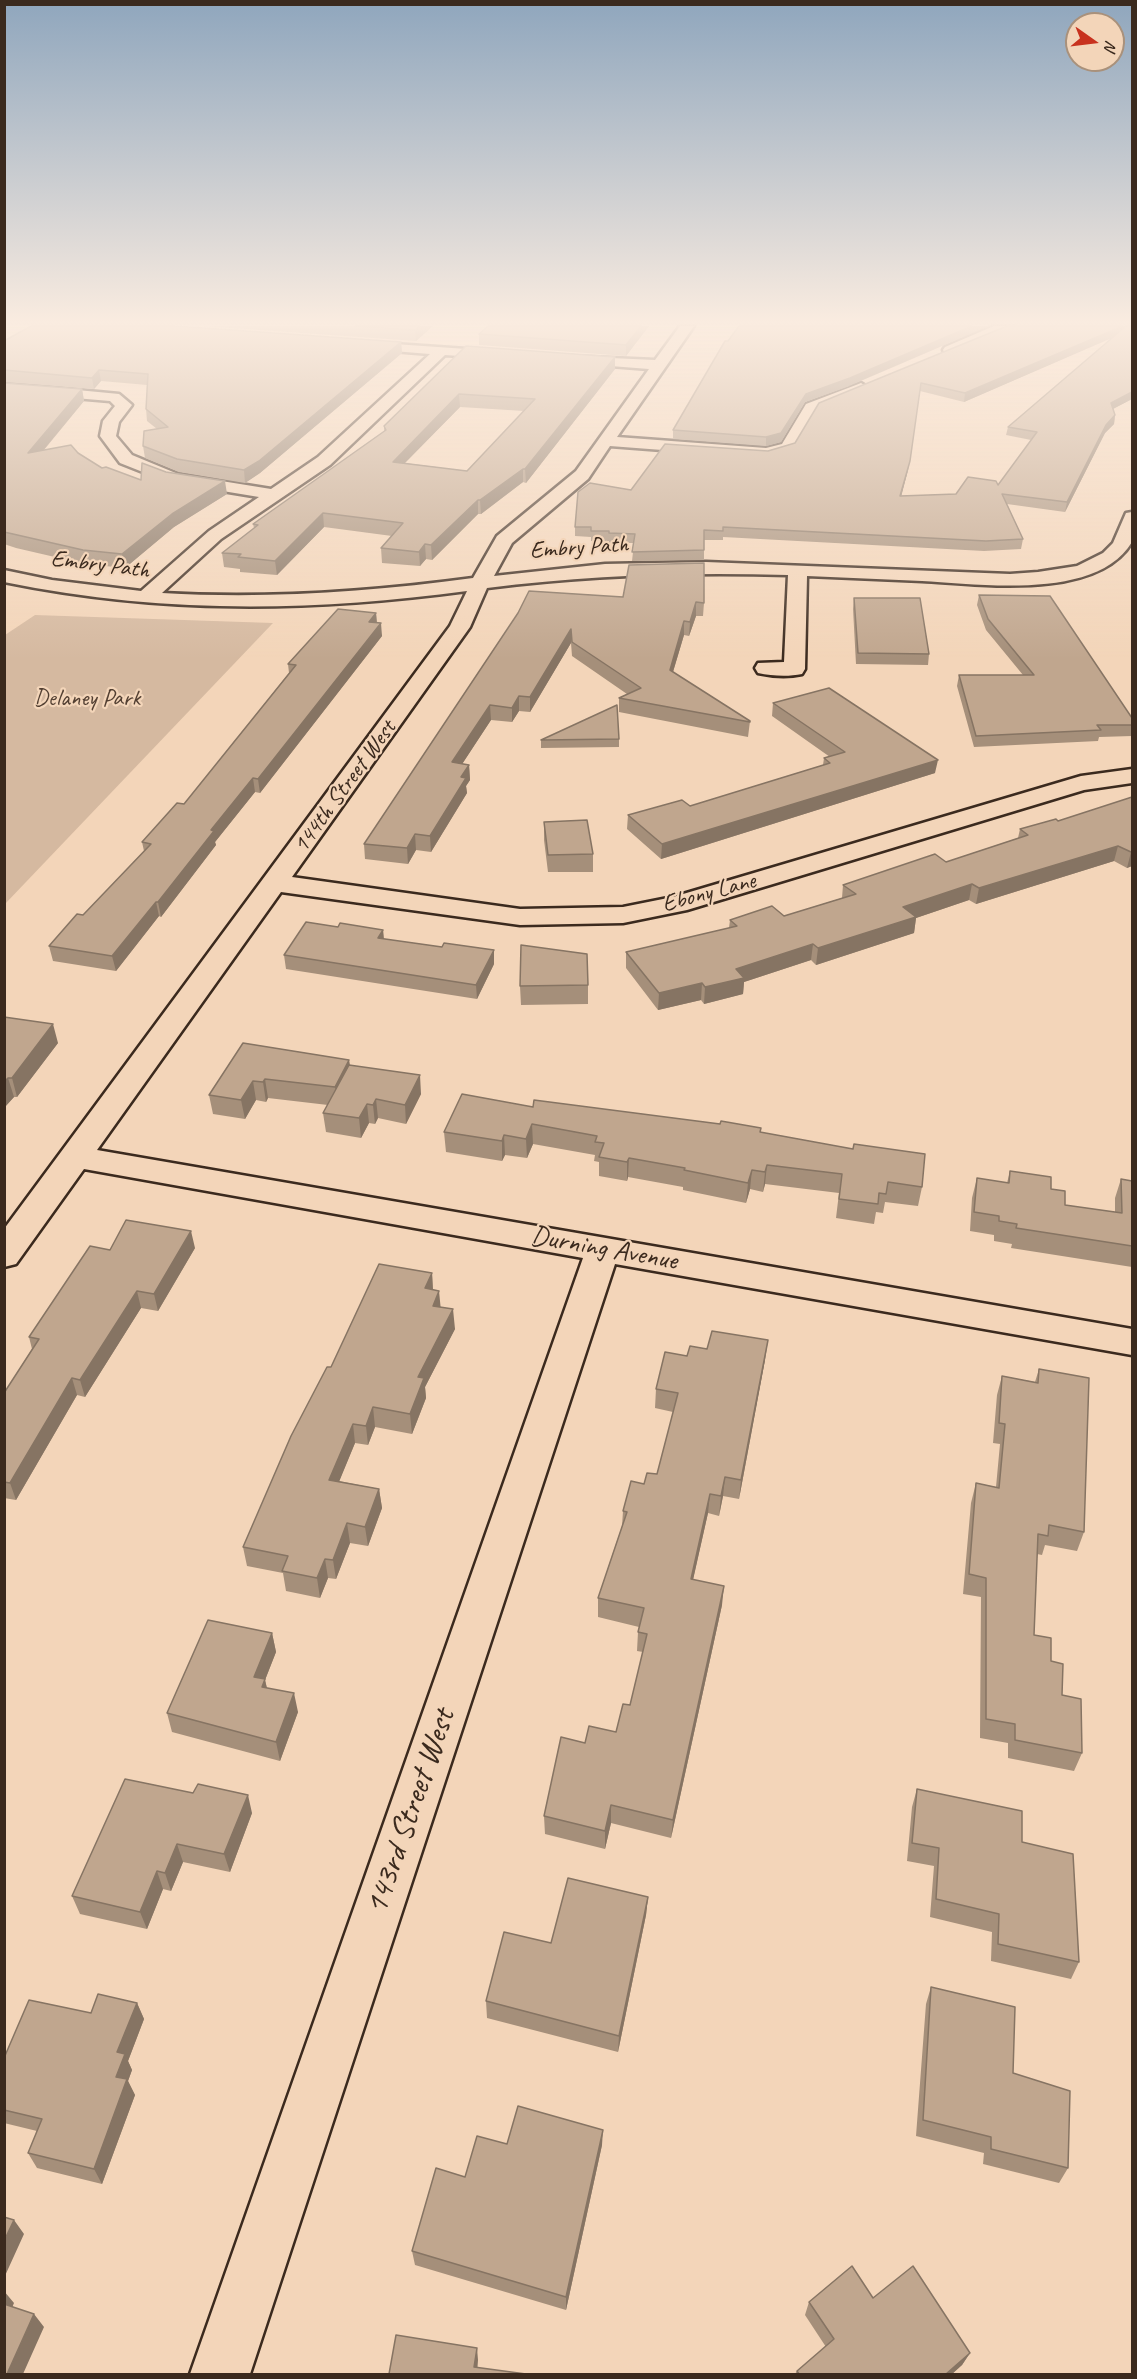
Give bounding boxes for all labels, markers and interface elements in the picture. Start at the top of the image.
north arrow [1065,12,1125,72]
text: N [1100,39,1121,53]
street label: Embry Path [529,530,629,566]
street label: Embry Path [49,545,151,585]
park label: Delaney Park [34,685,140,713]
street label: 144th Street West [287,715,403,859]
street label: Ebony Lane [659,867,759,919]
street label: Durning Avenue [528,1220,680,1278]
street label: 143rd Street West [357,1704,465,1920]

